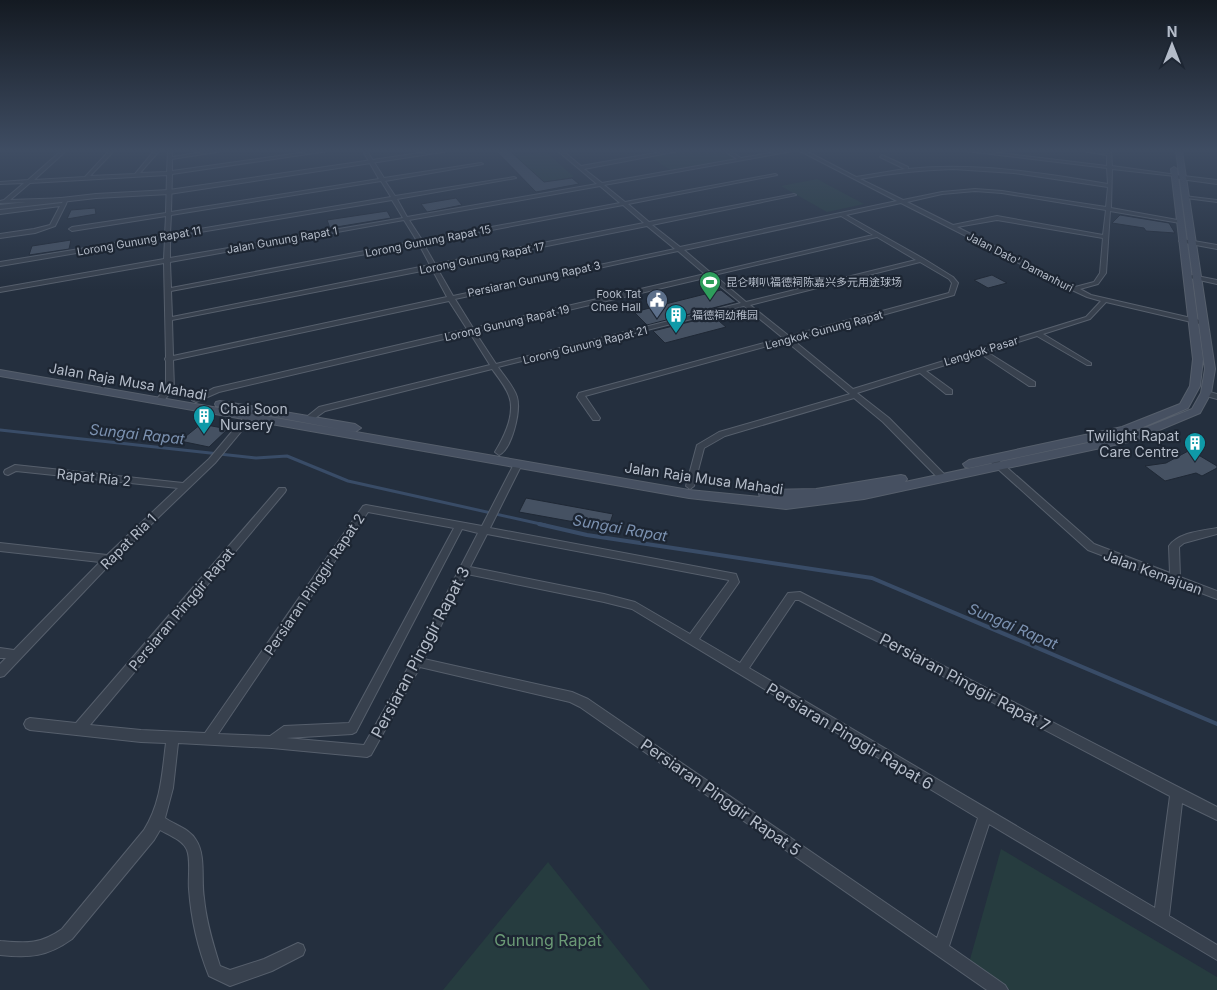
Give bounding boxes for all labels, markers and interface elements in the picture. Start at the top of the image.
north arrow [1147,20,1197,70]
text: N [1167,23,1177,40]
street label: Lorong Gunung Rapat 15 [364,222,492,260]
street label: Lorong Gunung Rapat 11 [76,223,202,259]
street label: Jalan Gunung Rapat 1 [225,223,339,257]
street label: Jalan Dato' Damanhuri [964,229,1076,295]
street label: Lorong Gunung Rapat 17 [418,239,546,277]
street label: Persiaran Gunung Rapat 3 [466,258,602,300]
sports icon: 昆仑喇叭福德祠陈嘉兴多元用途球场 [698,270,722,301]
place label: 昆仑喇叭福德祠陈嘉兴多元用途球场 [726,275,902,289]
place label: Fook Tat Chee Hall [591,287,641,314]
public building icon: Fook Tat Chee Hall [645,288,669,319]
street label: Lorong Gunung Rapat 19 [443,302,571,344]
building icon: 福德祠幼稚园 [664,303,688,334]
street label: Lengkok Gunung Rapat [764,307,885,352]
place label: 福德祠幼稚园 [692,308,758,322]
street label: Lorong Gunung Rapat 21 [521,323,649,367]
street label: Lengkok Pasar [942,333,1020,369]
street label: Jalan Raja Musa Mahadi [48,359,208,403]
place label: Chai Soon Nursery [220,400,288,433]
building icon: Chai Soon Nursery [192,404,216,435]
water label: Sungai Rapat [88,420,187,449]
place label: Twilight Rapat Care Centre [1086,427,1179,460]
building icon: Twilight Rapat Care Centre [1183,431,1207,462]
street label: Jalan Raja Musa Mahadi [624,458,784,498]
street label: Rapat Ria 2 [56,465,132,489]
street label: Rapat Ria 1 [97,510,159,572]
street label: Persiaran Pinggir Rapat 2 [260,510,368,658]
water label: Sungai Rapat [571,510,670,546]
street label: Persiaran Pinggir Rapat [125,544,237,674]
street label: Jalan Kemajuan [1101,546,1205,598]
street label: Persiaran Pinggir Rapat 3 [366,563,474,741]
water label: Sungai Rapat [965,599,1062,654]
street label: Persiaran Pinggir Rapat 7 [876,629,1054,735]
street label: Persiaran Pinggir Rapat 6 [763,678,937,794]
street label: Persiaran Pinggir Rapat 5 [637,734,805,860]
park label: Gunung Rapat [494,930,602,950]

